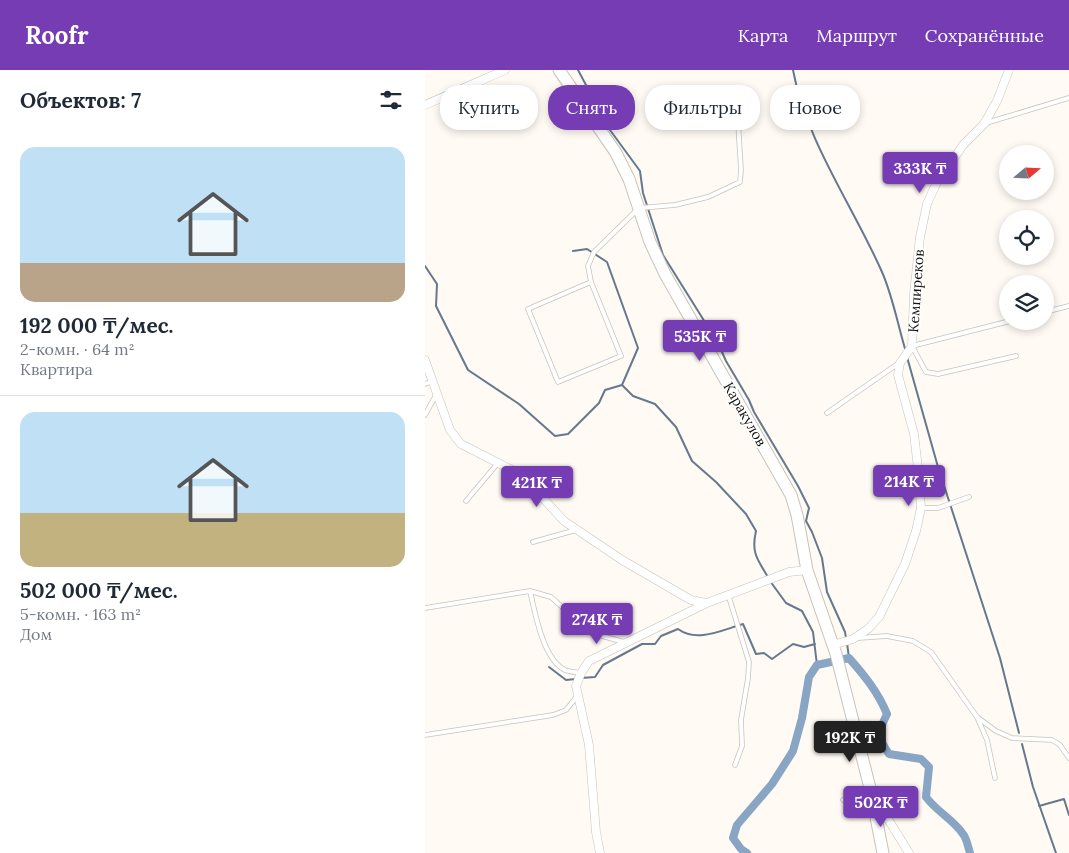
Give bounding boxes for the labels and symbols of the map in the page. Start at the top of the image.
north arrow [999,145,1054,200]
pin: 333K ₸ [879,152,961,194]
street label: Кемпиреков [904,249,928,333]
pin: 535K ₸ [659,320,741,362]
street label: Каракулов [719,379,771,449]
pin: 214K ₸ [868,464,950,507]
pin: 421K ₸ [496,466,578,508]
pin: 274K ₸ [556,602,638,645]
pin: 192K ₸ [809,720,891,763]
pin: 502K ₸ [840,786,922,828]

